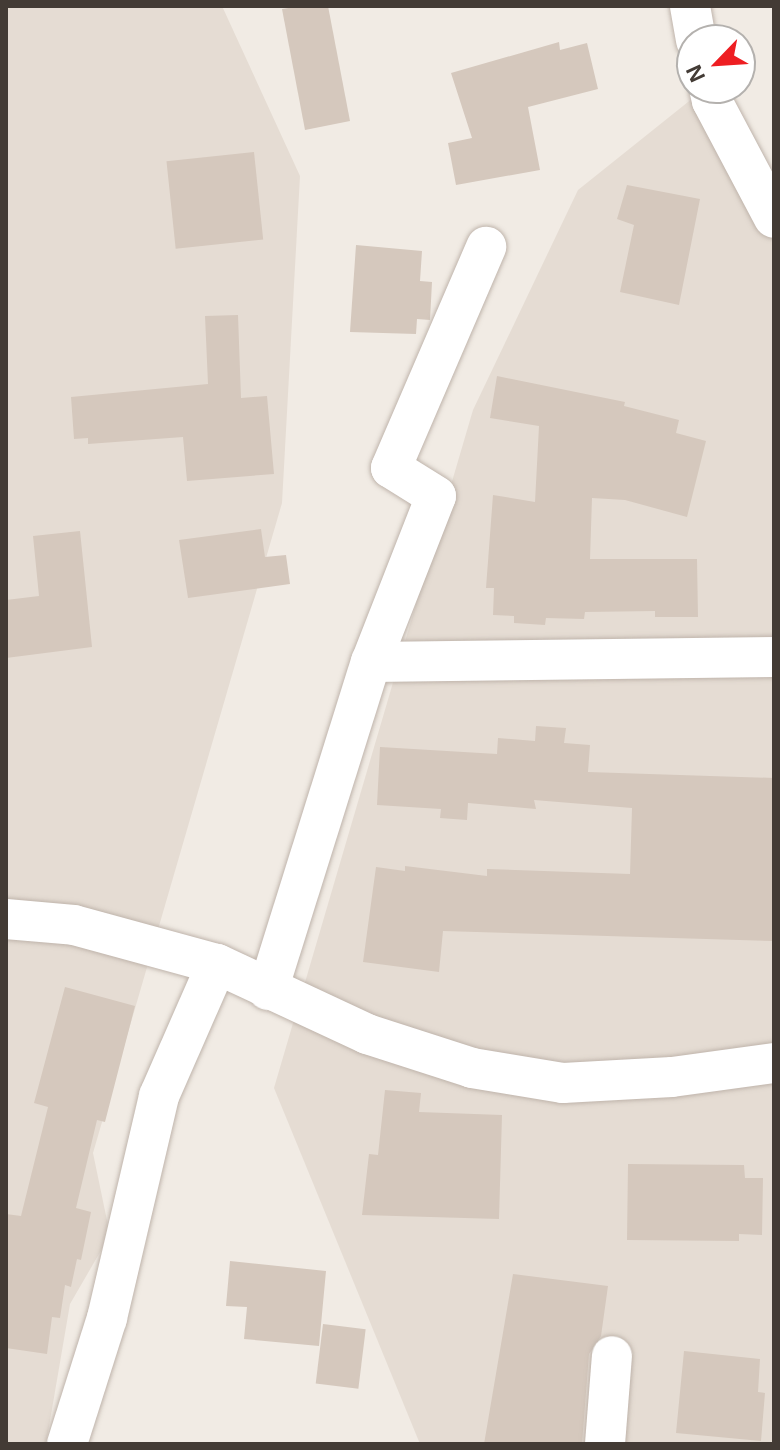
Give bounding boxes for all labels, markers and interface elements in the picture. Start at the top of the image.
north arrow [676,24,756,104]
text: N [681,61,710,86]

